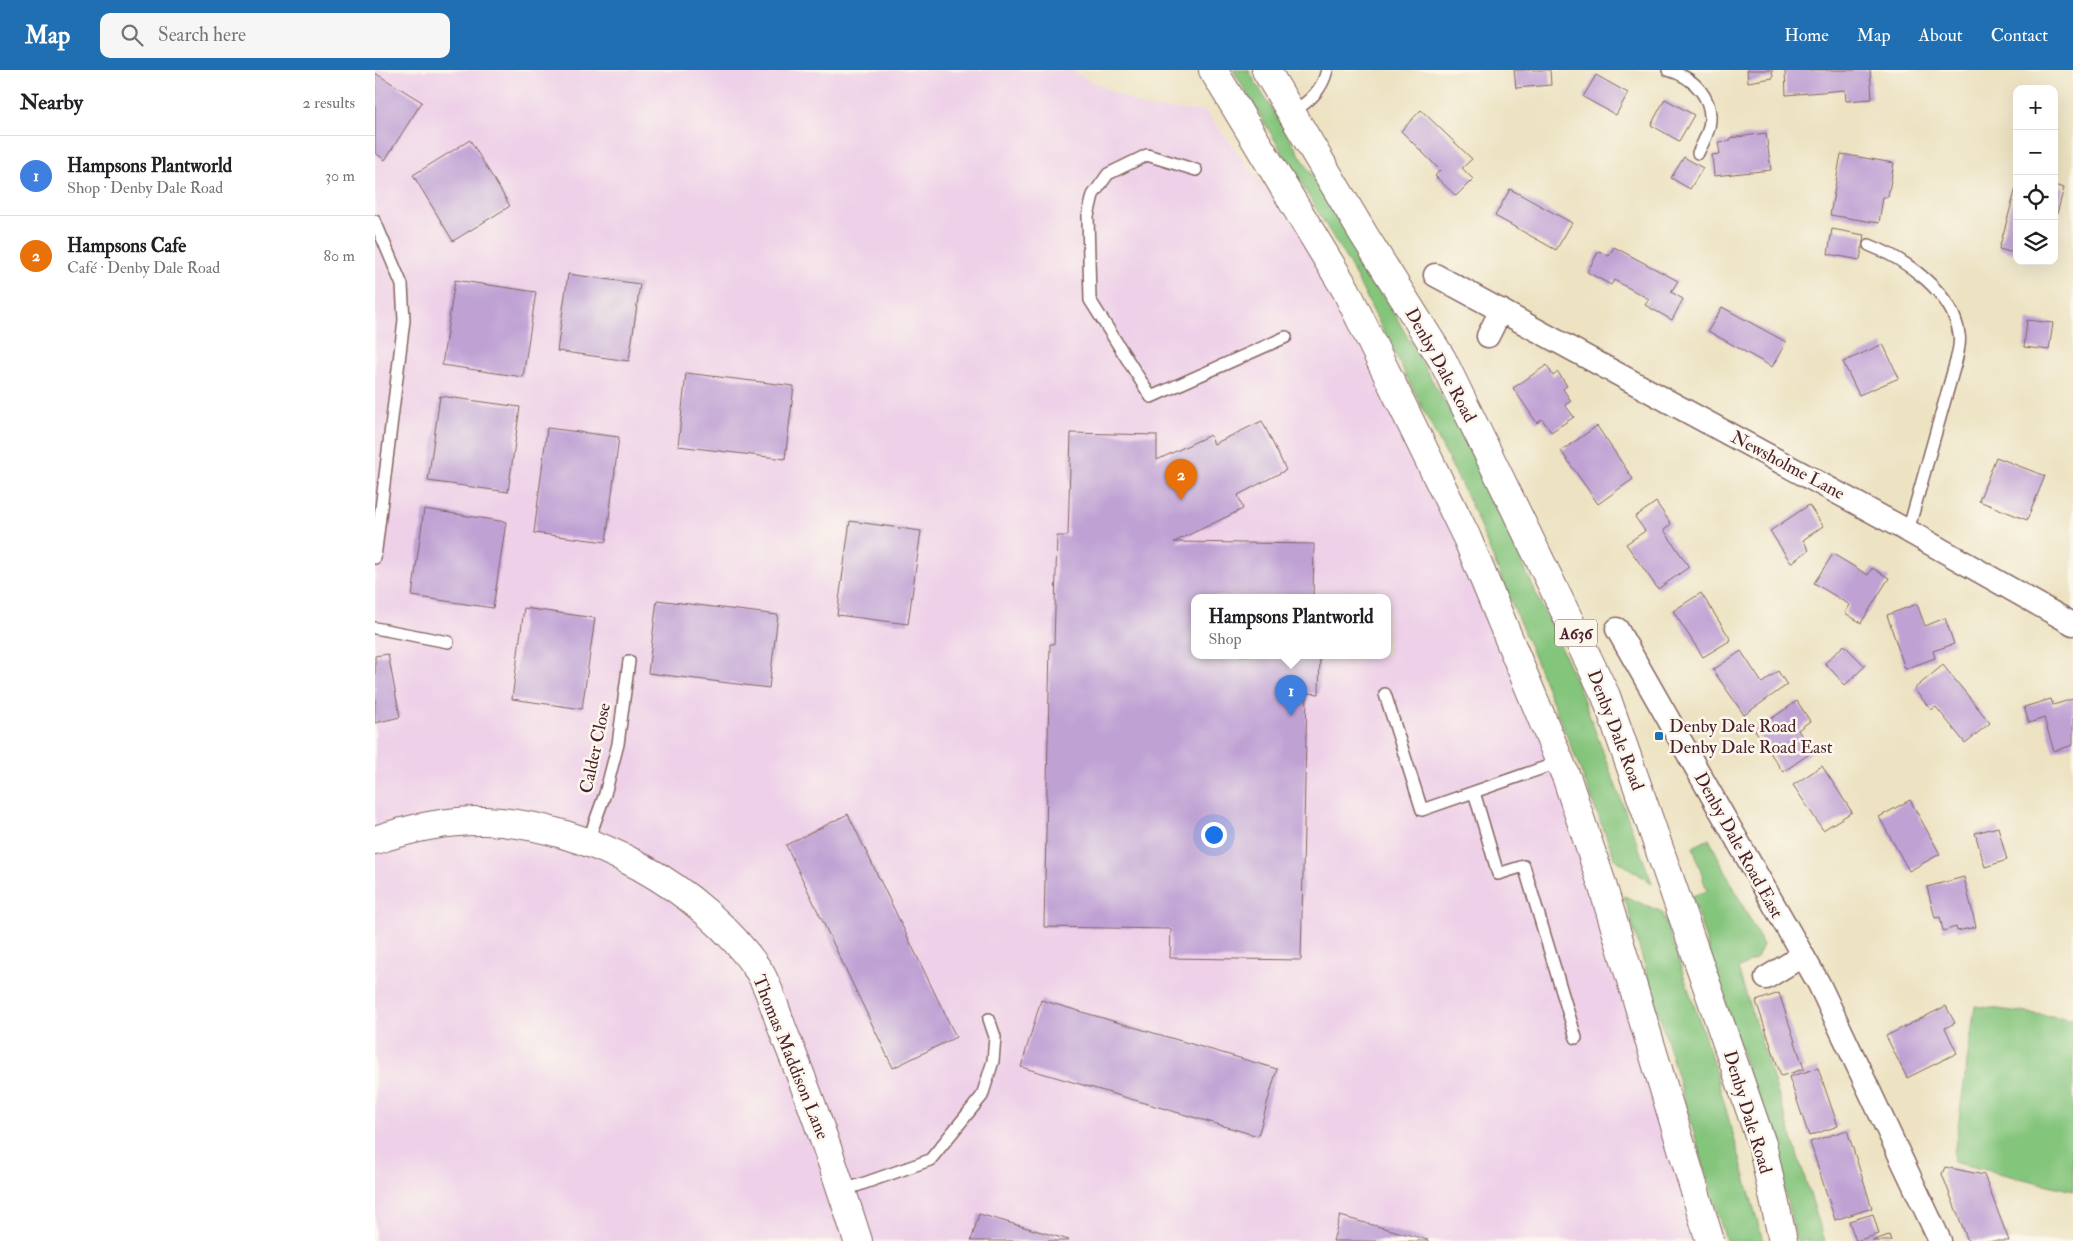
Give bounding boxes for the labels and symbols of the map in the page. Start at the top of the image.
street label: Denby Dale Road [1400,304,1482,427]
street label: Newsholme Lane [1727,426,1849,505]
pin: 2 [1165,459,1197,500]
road number: A636 [1555,620,1597,646]
street label: Denby Dale Road [1582,667,1649,794]
pin: 1 [1275,675,1307,716]
street label: Calder Close [575,700,616,795]
place label: Denby Dale Road Denby Dale Road East [1669,715,1833,759]
marker: Denby Dale Road Denby Dale Road East [1653,730,1665,742]
street label: Denby Dale Road East [1689,768,1788,922]
your location [1201,822,1227,848]
street label: Thomas Maddison Lane [747,972,834,1143]
street label: Denby Dale Road [1718,1048,1777,1177]

